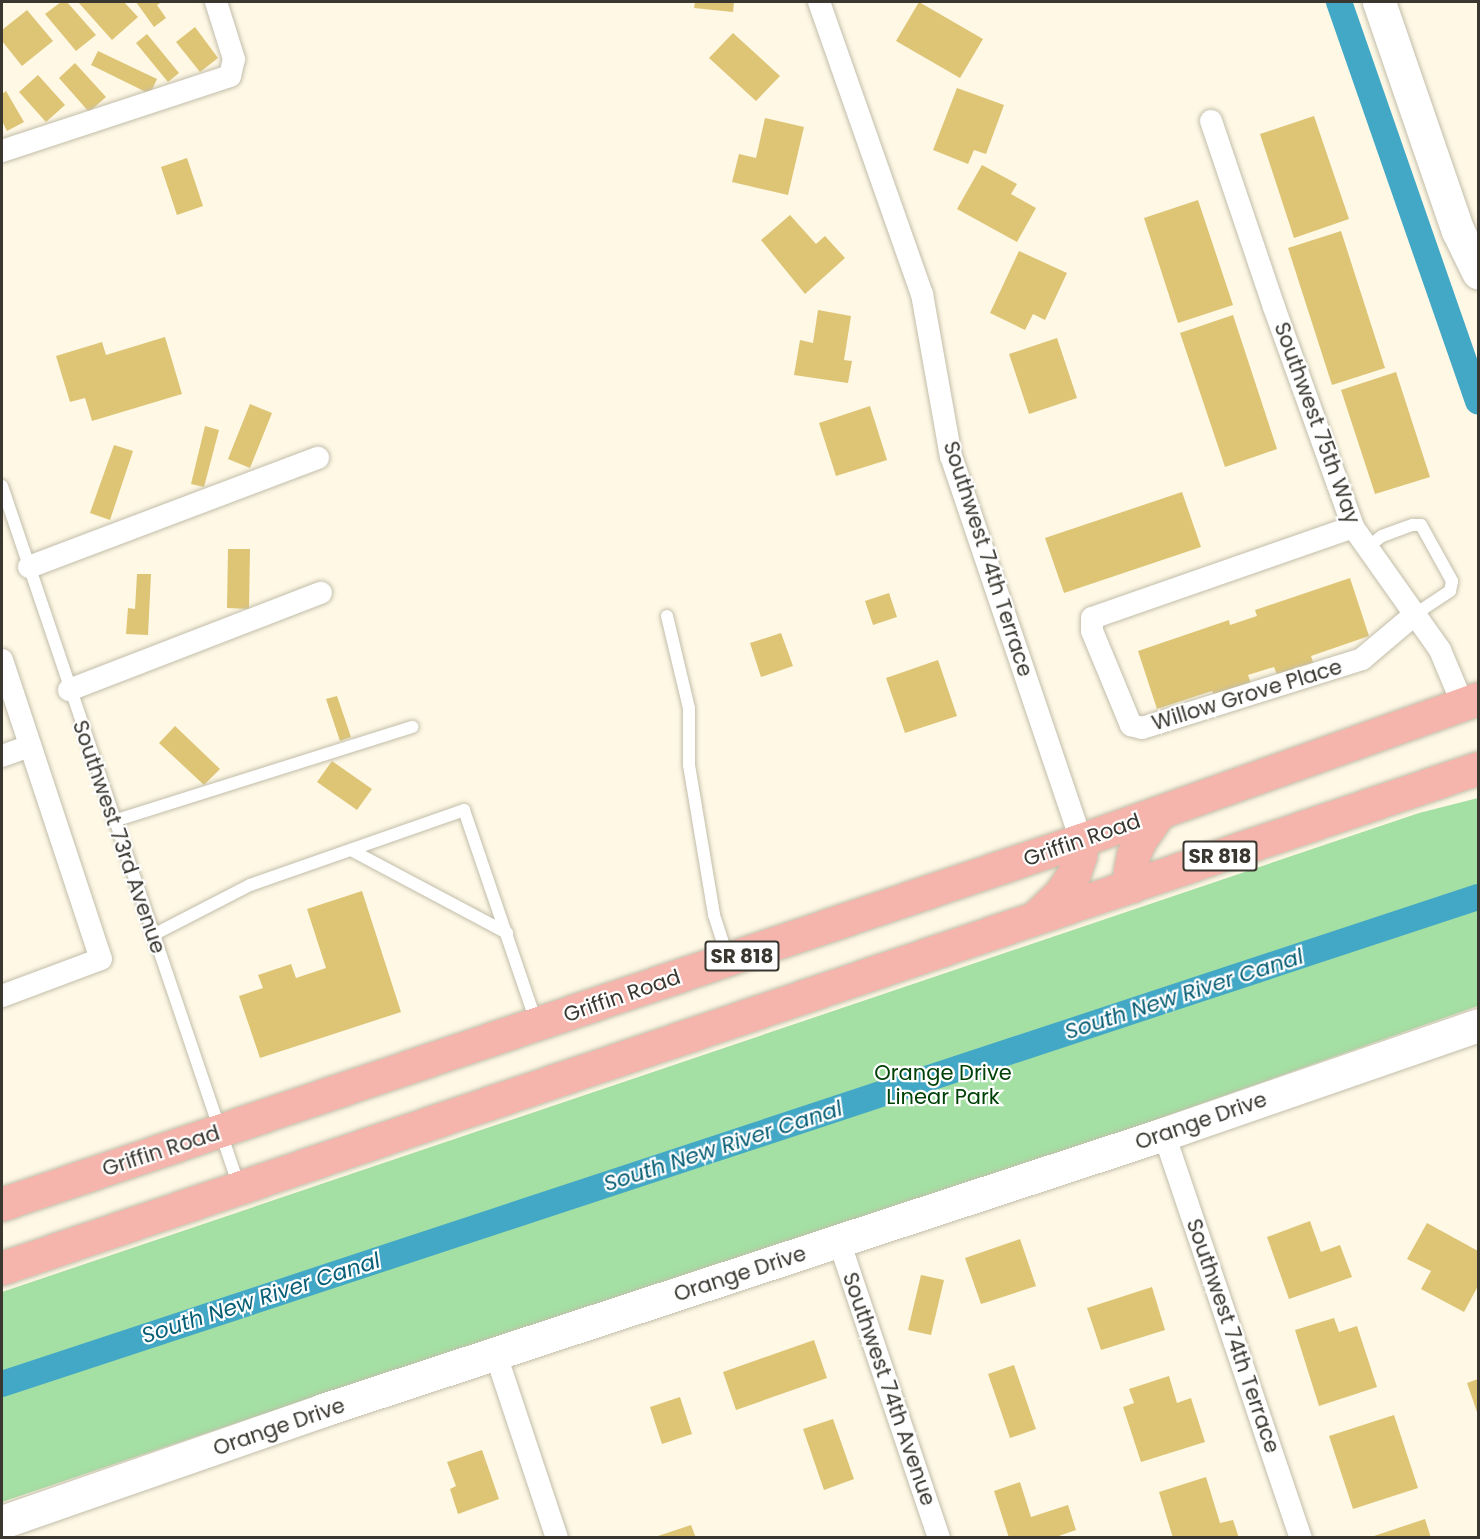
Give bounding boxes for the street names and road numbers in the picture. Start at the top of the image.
street label: Southwest 75th Way [1269,319,1365,527]
street label: Southwest 74th Terrace [938,438,1038,680]
street label: Willow Grove Place [1149,654,1345,736]
street label: Southwest 73rd Avenue [67,717,171,957]
street label: Griffin Road [1020,808,1144,872]
road number: SR 818 [1181,839,1259,873]
road number: SR 818 [703,939,781,973]
street label: Griffin Road [560,964,684,1028]
street label: Orange Drive [1132,1087,1270,1155]
street label: Griffin Road [99,1120,223,1182]
street label: Southwest 74th Terrace [1181,1216,1285,1456]
street label: Orange Drive [671,1241,809,1307]
street label: Southwest 74th Avenue [837,1269,941,1509]
street label: Orange Drive [210,1393,348,1461]

